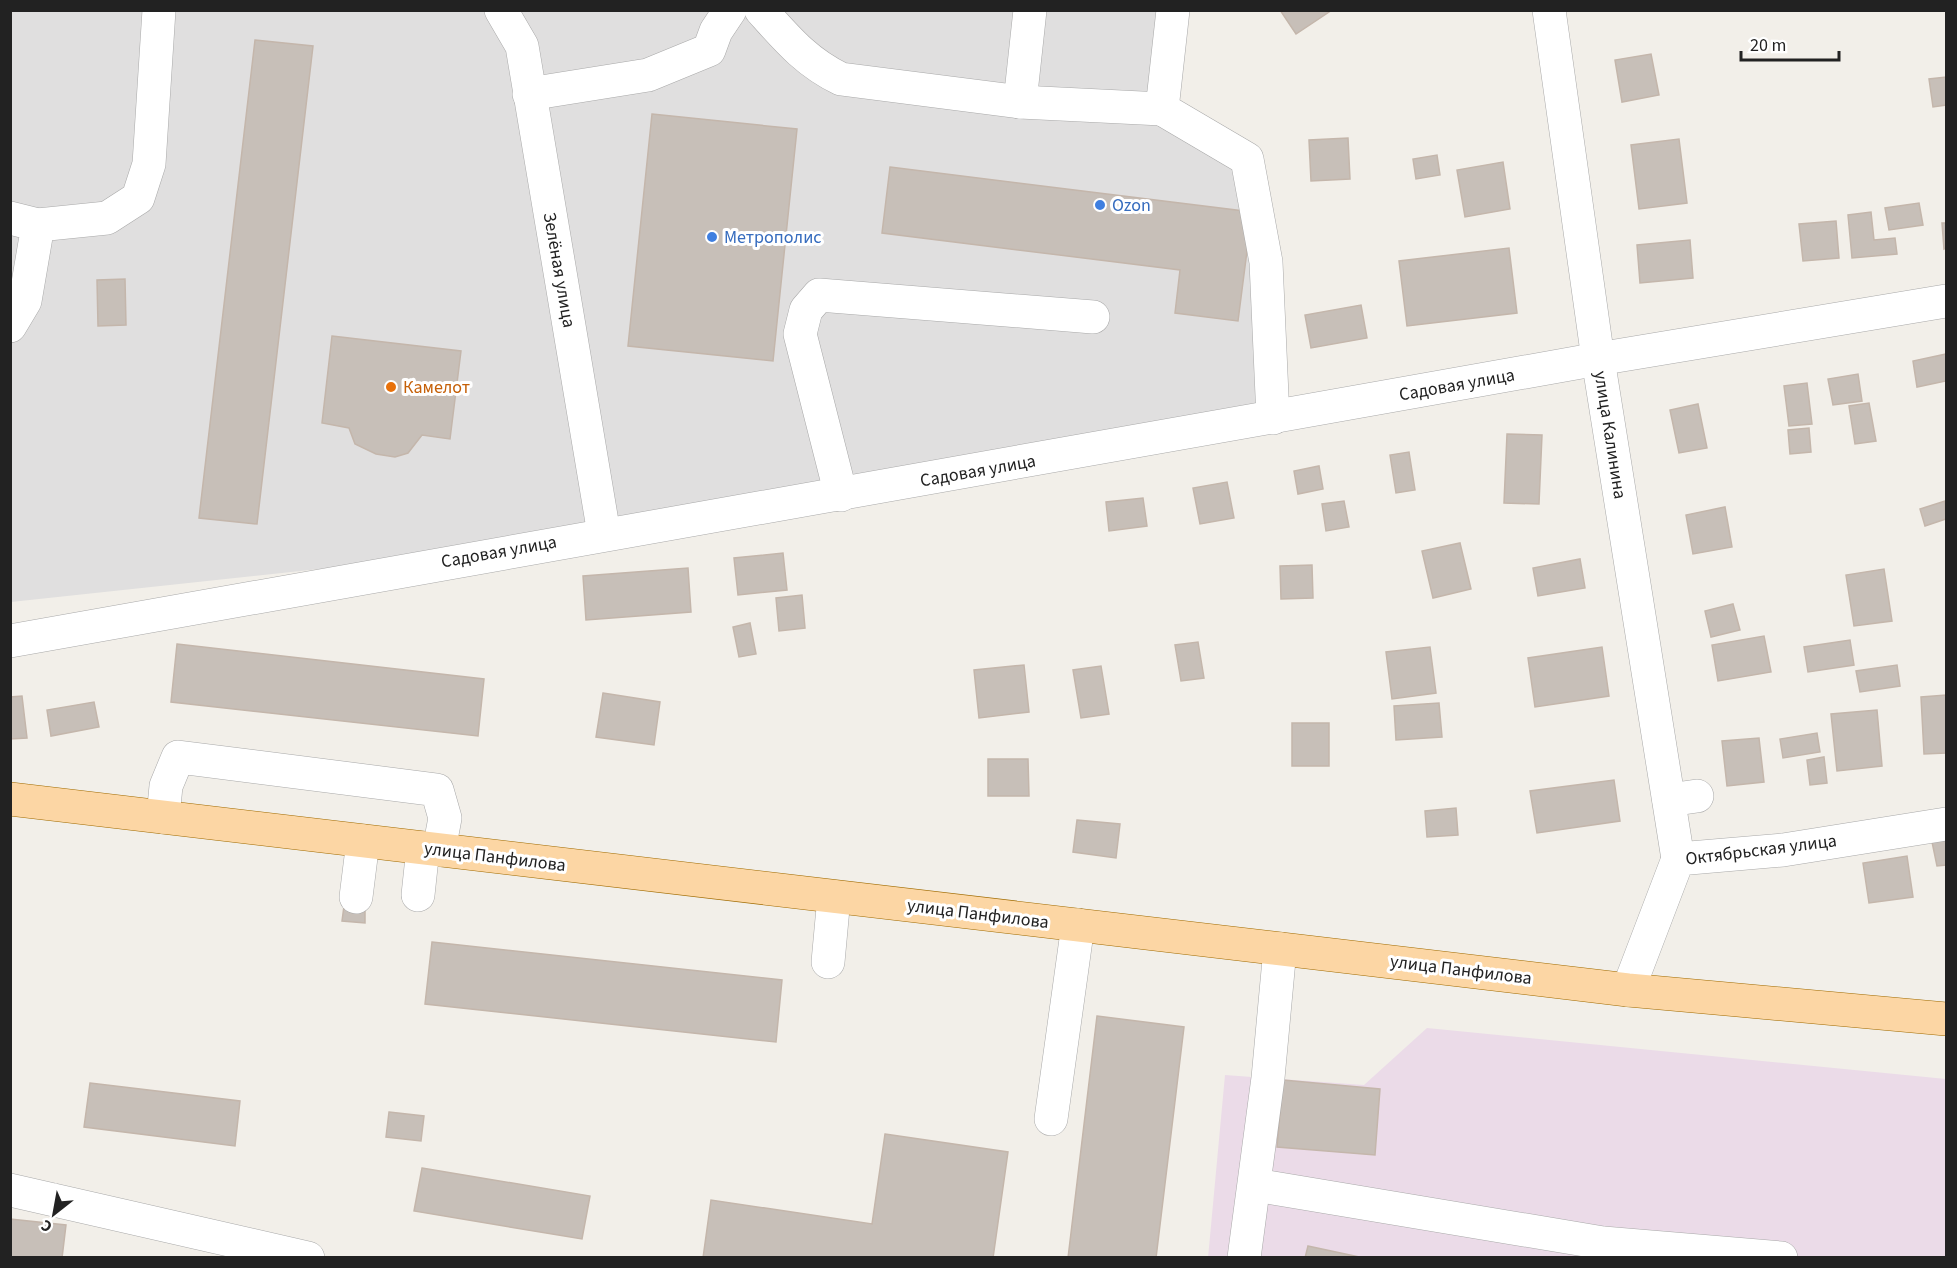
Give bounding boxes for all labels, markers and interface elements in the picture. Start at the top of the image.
scale bar [1741,24,1838,62]
text: 20 m [1750,33,1786,58]
place label: Ozon [1112,193,1151,218]
marker: Ozon [1093,198,1107,212]
street label: Зелёная улица [537,210,581,330]
place label: Метрополис [724,225,822,250]
marker: Метрополис [705,230,719,244]
street label: Садовая улица [1397,363,1517,407]
street label: улица Калинина [1588,369,1632,501]
place label: Камелот [403,375,470,400]
marker: Камелот [384,380,398,394]
street label: Садовая улица [918,449,1038,493]
street label: Садовая улица [439,530,559,574]
street label: Октябрьская улица [1684,828,1838,872]
street label: улица Панфилова [423,836,567,878]
street label: улица Панфилова [906,893,1050,935]
street label: улица Панфилова [1389,949,1533,991]
north arrow [24,1184,84,1244]
text: С [37,1214,56,1238]

